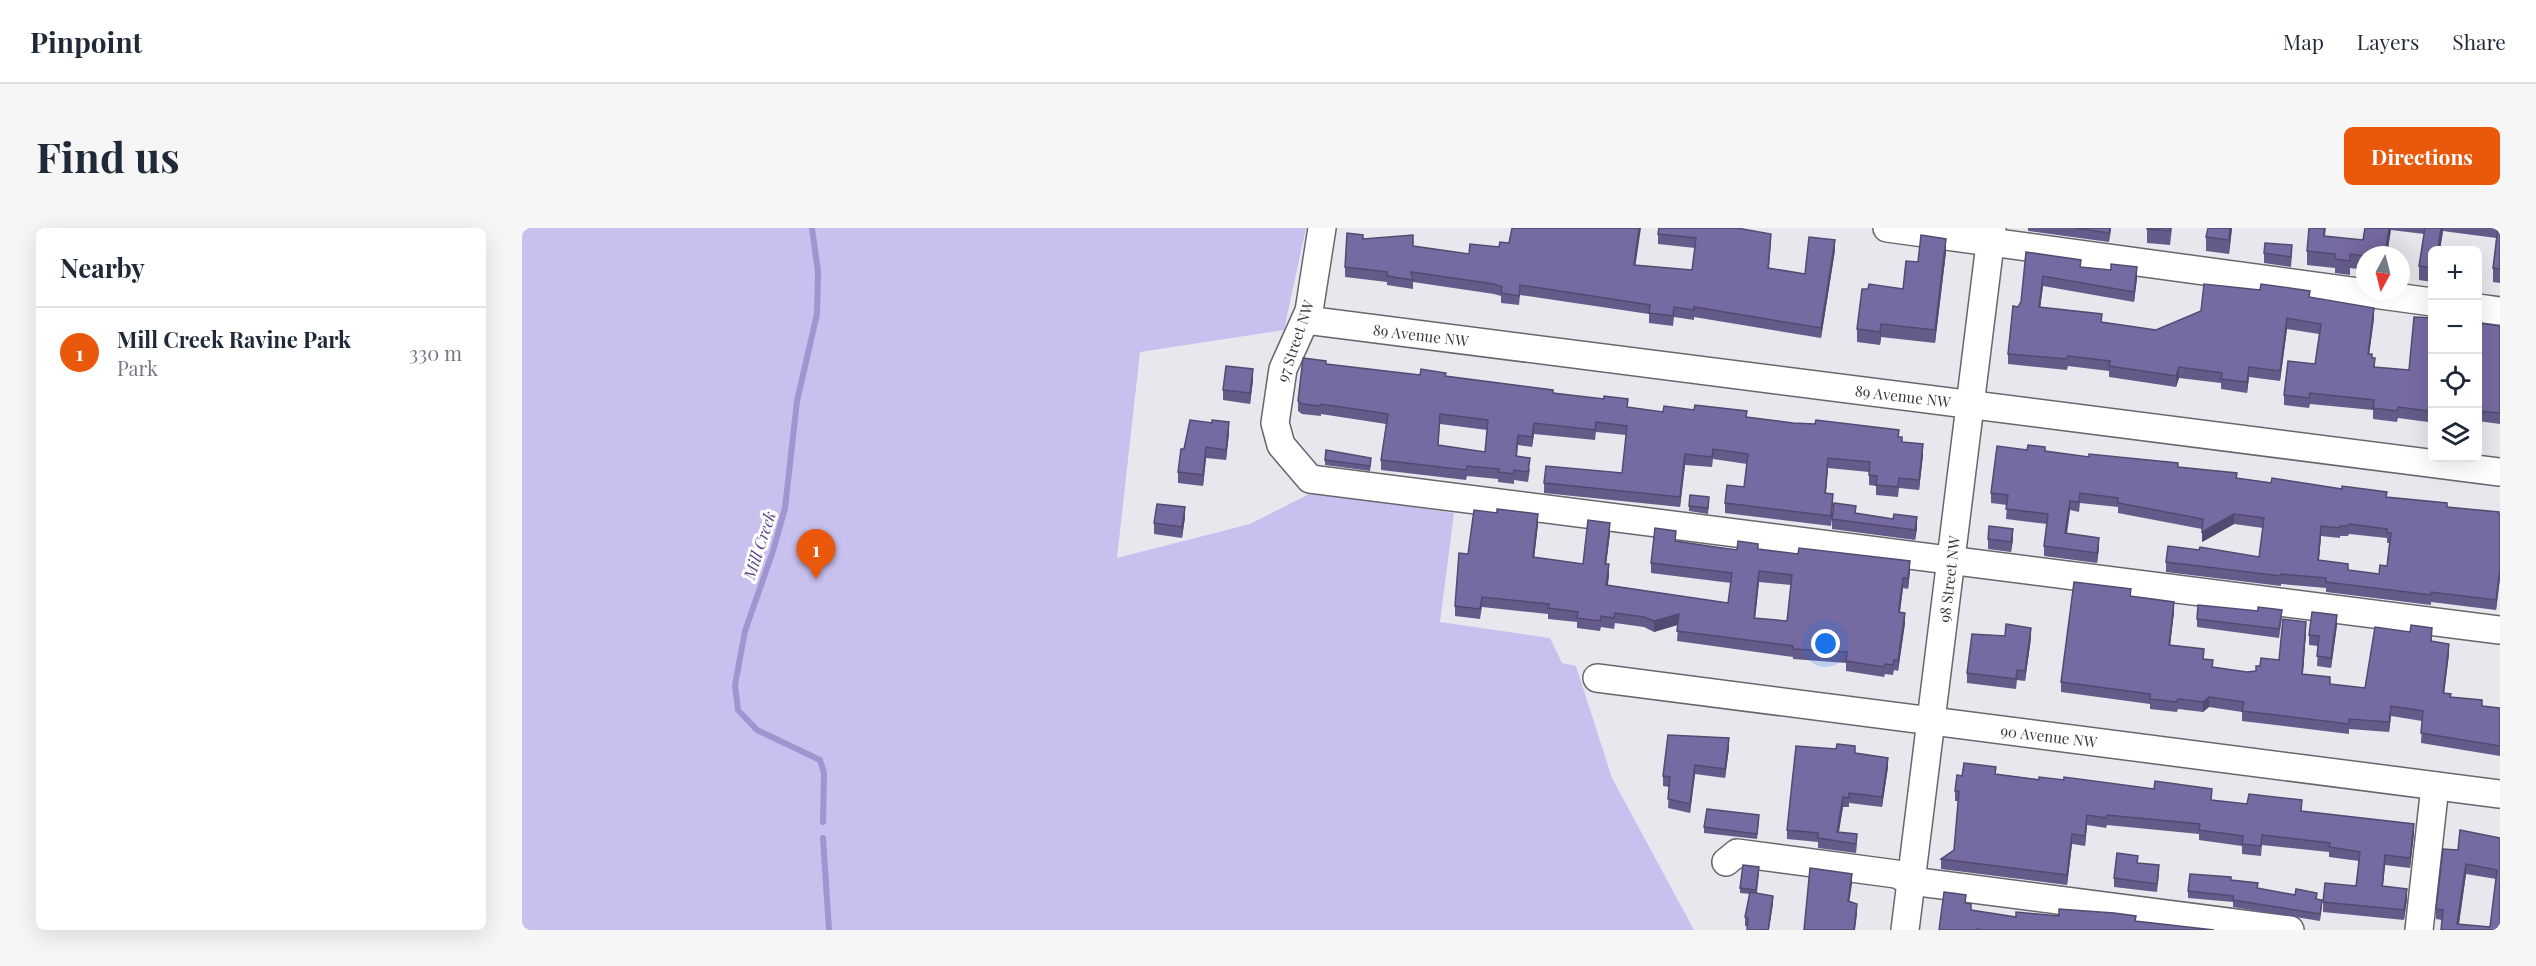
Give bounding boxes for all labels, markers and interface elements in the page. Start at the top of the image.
text: Pinpoint [30,23,142,60]
text: Map [2283,27,2324,55]
text: Layers [2357,27,2419,55]
text: Share [2452,27,2506,55]
button: Directions [2344,127,2500,185]
text: Find us [36,128,180,184]
north arrow [2356,246,2410,300]
map controls [2428,246,2482,462]
button: + [2428,246,2482,300]
text: Nearby [60,250,145,285]
street label: 97 Street NW [1272,297,1318,385]
button: − [2428,300,2482,354]
street label: 89 Avenue NW [1372,319,1470,351]
text: Mill Creek Ravine Park [117,324,351,354]
text: 1 [76,339,83,366]
text: 330 m [409,339,462,366]
text: Park [117,354,158,381]
button: locate [2428,354,2482,408]
street label: 89 Avenue NW [1854,380,1952,412]
button: layers [2428,408,2482,462]
water label: Mill Creek [738,508,780,583]
pin: 1 [796,530,836,579]
street label: 98 Street NW [1934,534,1964,623]
your location [1811,629,1840,658]
street label: 90 Avenue NW [2000,720,2099,752]

